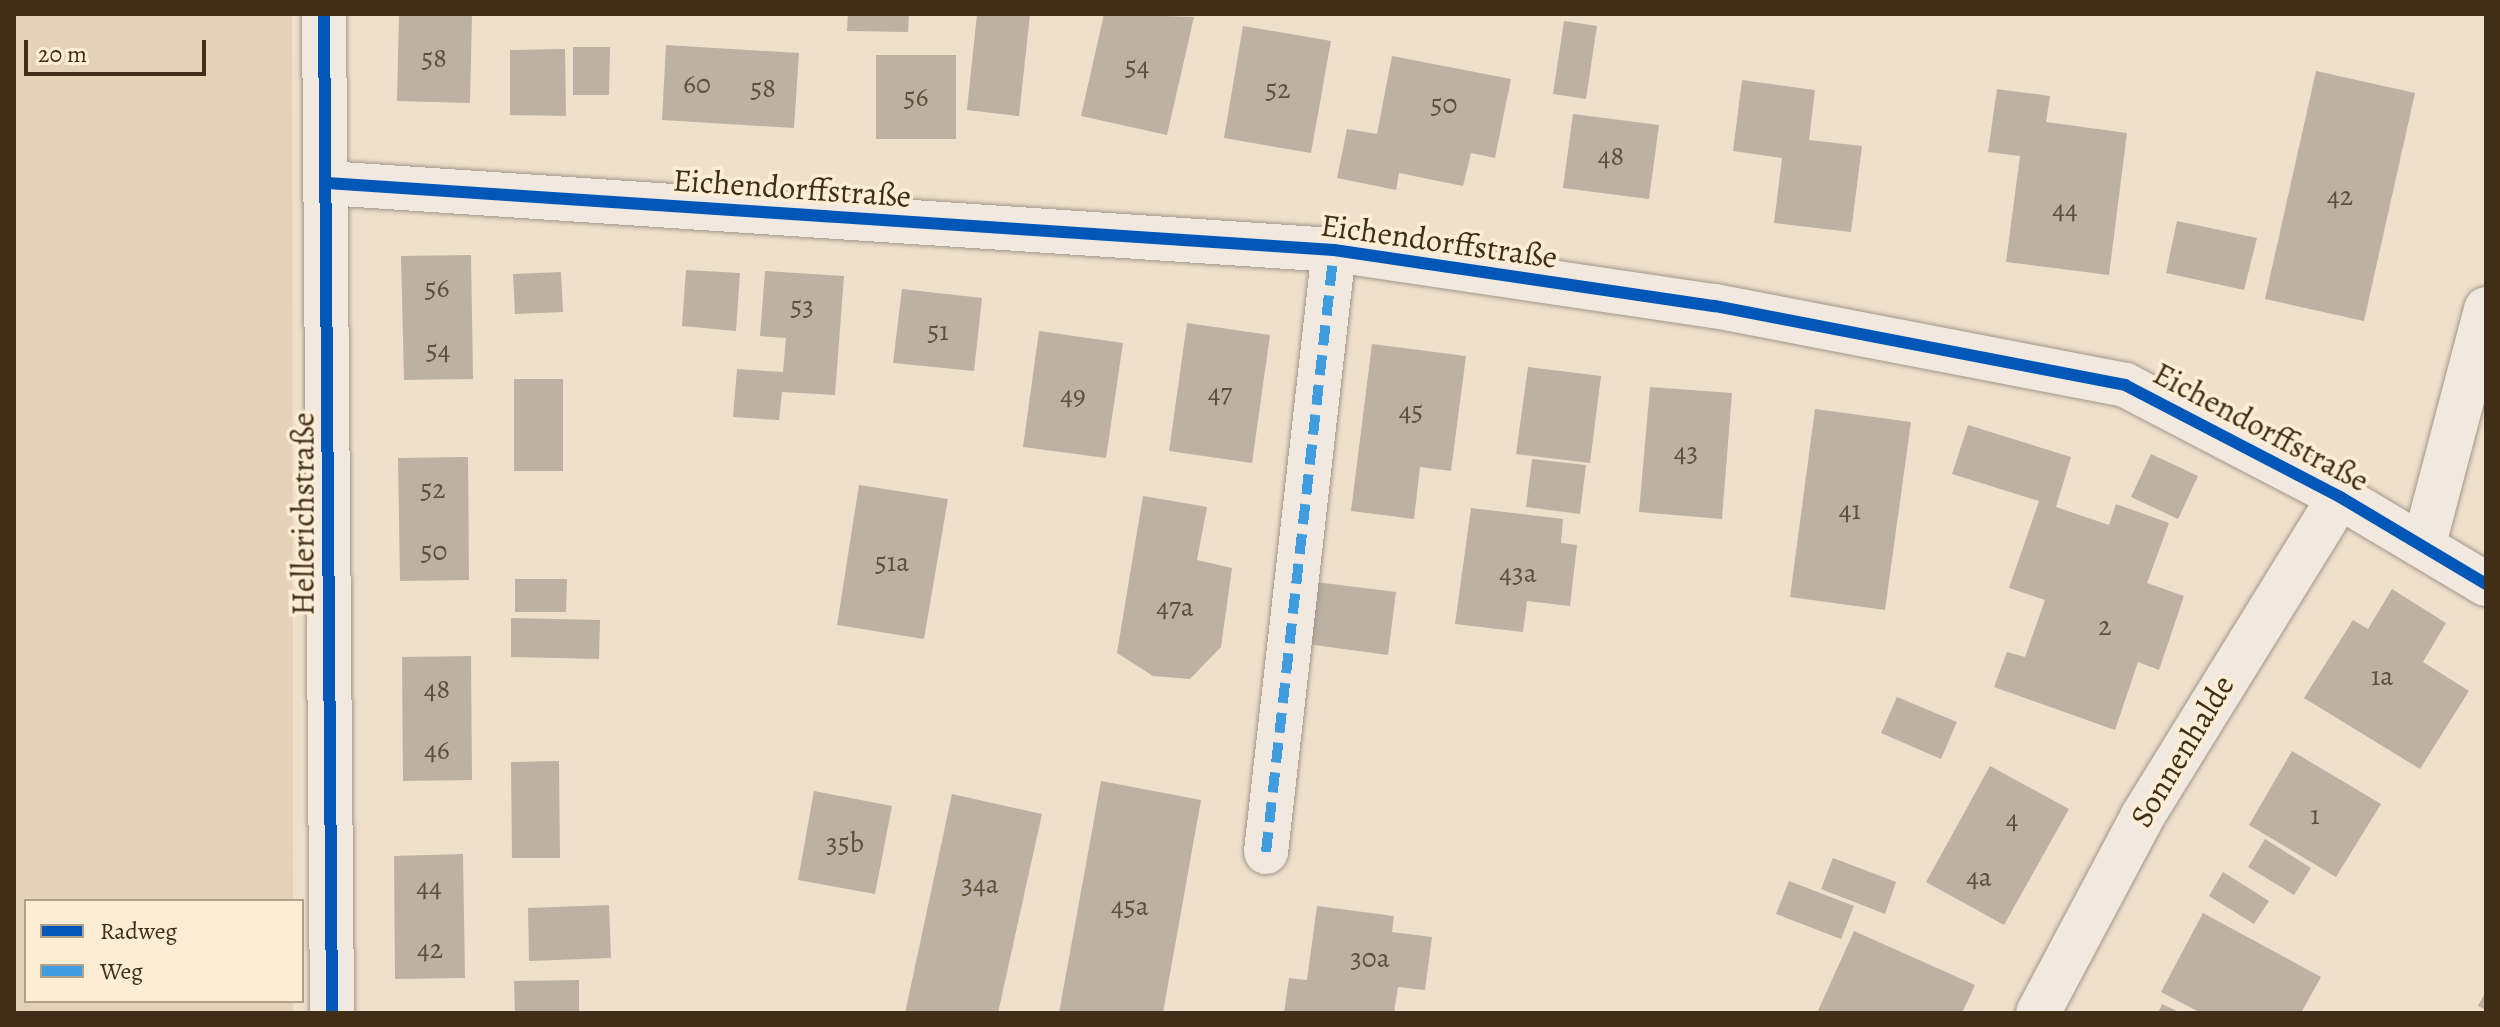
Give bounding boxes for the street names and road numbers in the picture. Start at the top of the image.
street label: Eichendorffstraße [672,161,912,215]
street label: Eichendorffstraße [1318,205,1560,277]
street label: Eichendorffstraße [2147,354,2375,500]
street label: Hellerichstraße [284,412,322,616]
street label: Sonnenhalde [2122,668,2242,834]

